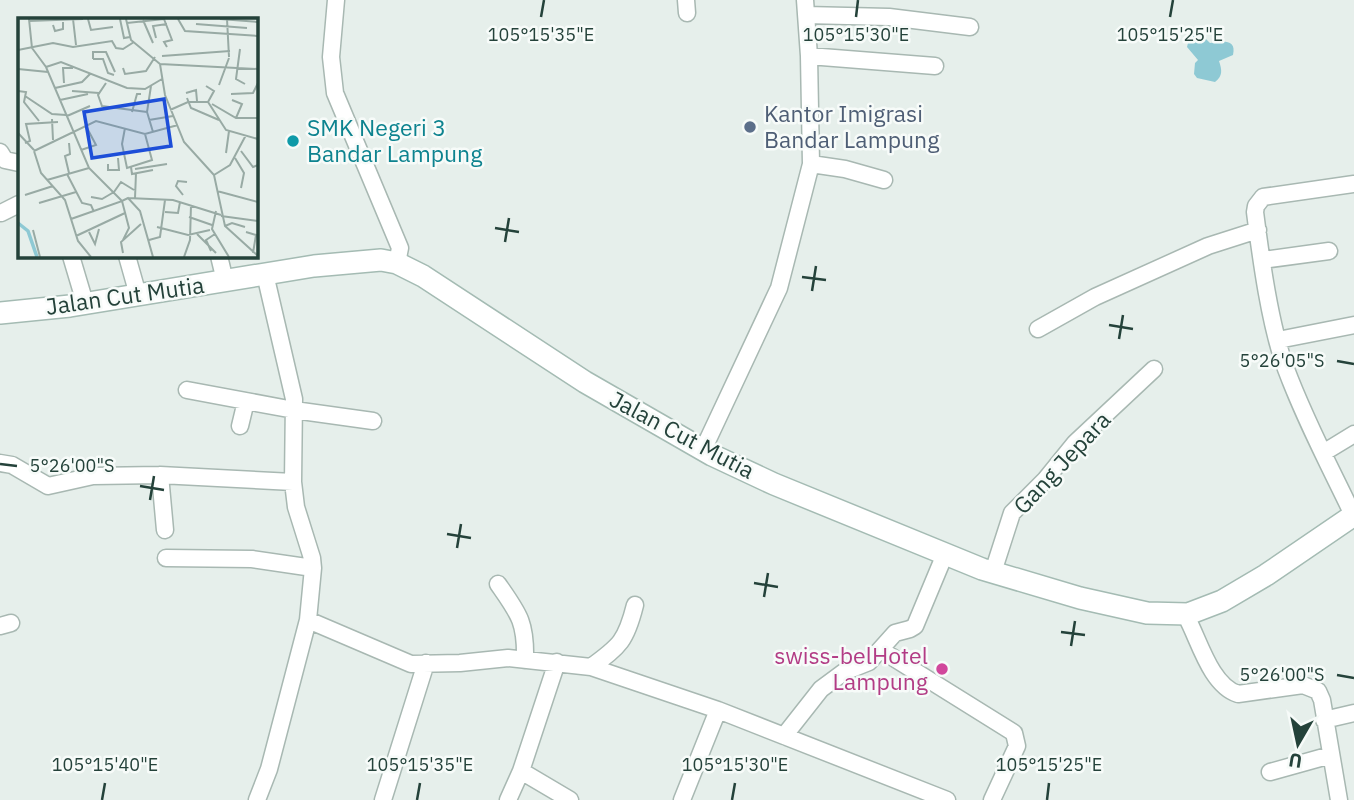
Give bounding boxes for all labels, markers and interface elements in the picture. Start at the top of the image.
inset map [18,18,257,257]
text: 105°15'35"E [488,23,594,46]
text: 105°15'30"E [803,23,909,46]
text: 105°15'25"E [1117,23,1223,46]
place label: Kantor Imigrasi Bandar Lampung [764,98,939,154]
place label: SMK Negeri 3 Bandar Lampung [307,112,482,168]
marker: Kantor Imigrasi Bandar Lampung [742,119,758,135]
marker: SMK Negeri 3 Bandar Lampung [285,133,301,149]
street label: Jalan Cut Mutia [44,269,206,321]
text: 5°26'05"S [1240,349,1324,372]
street label: Jalan Cut Mutia [605,383,760,485]
street label: Gang Jepara [1006,405,1116,520]
text: 5°26'00"S [30,454,114,477]
place label: swiss-belHotel Lampung [774,640,928,696]
marker: swiss-belHotel Lampung [934,661,950,677]
text: 5°26'00"S [1240,663,1324,686]
north arrow [1263,709,1333,779]
text: U [1287,748,1304,774]
text: 105°15'40"E [52,753,158,776]
text: 105°15'35"E [367,753,473,776]
text: 105°15'30"E [682,753,788,776]
text: 105°15'25"E [996,753,1102,776]

